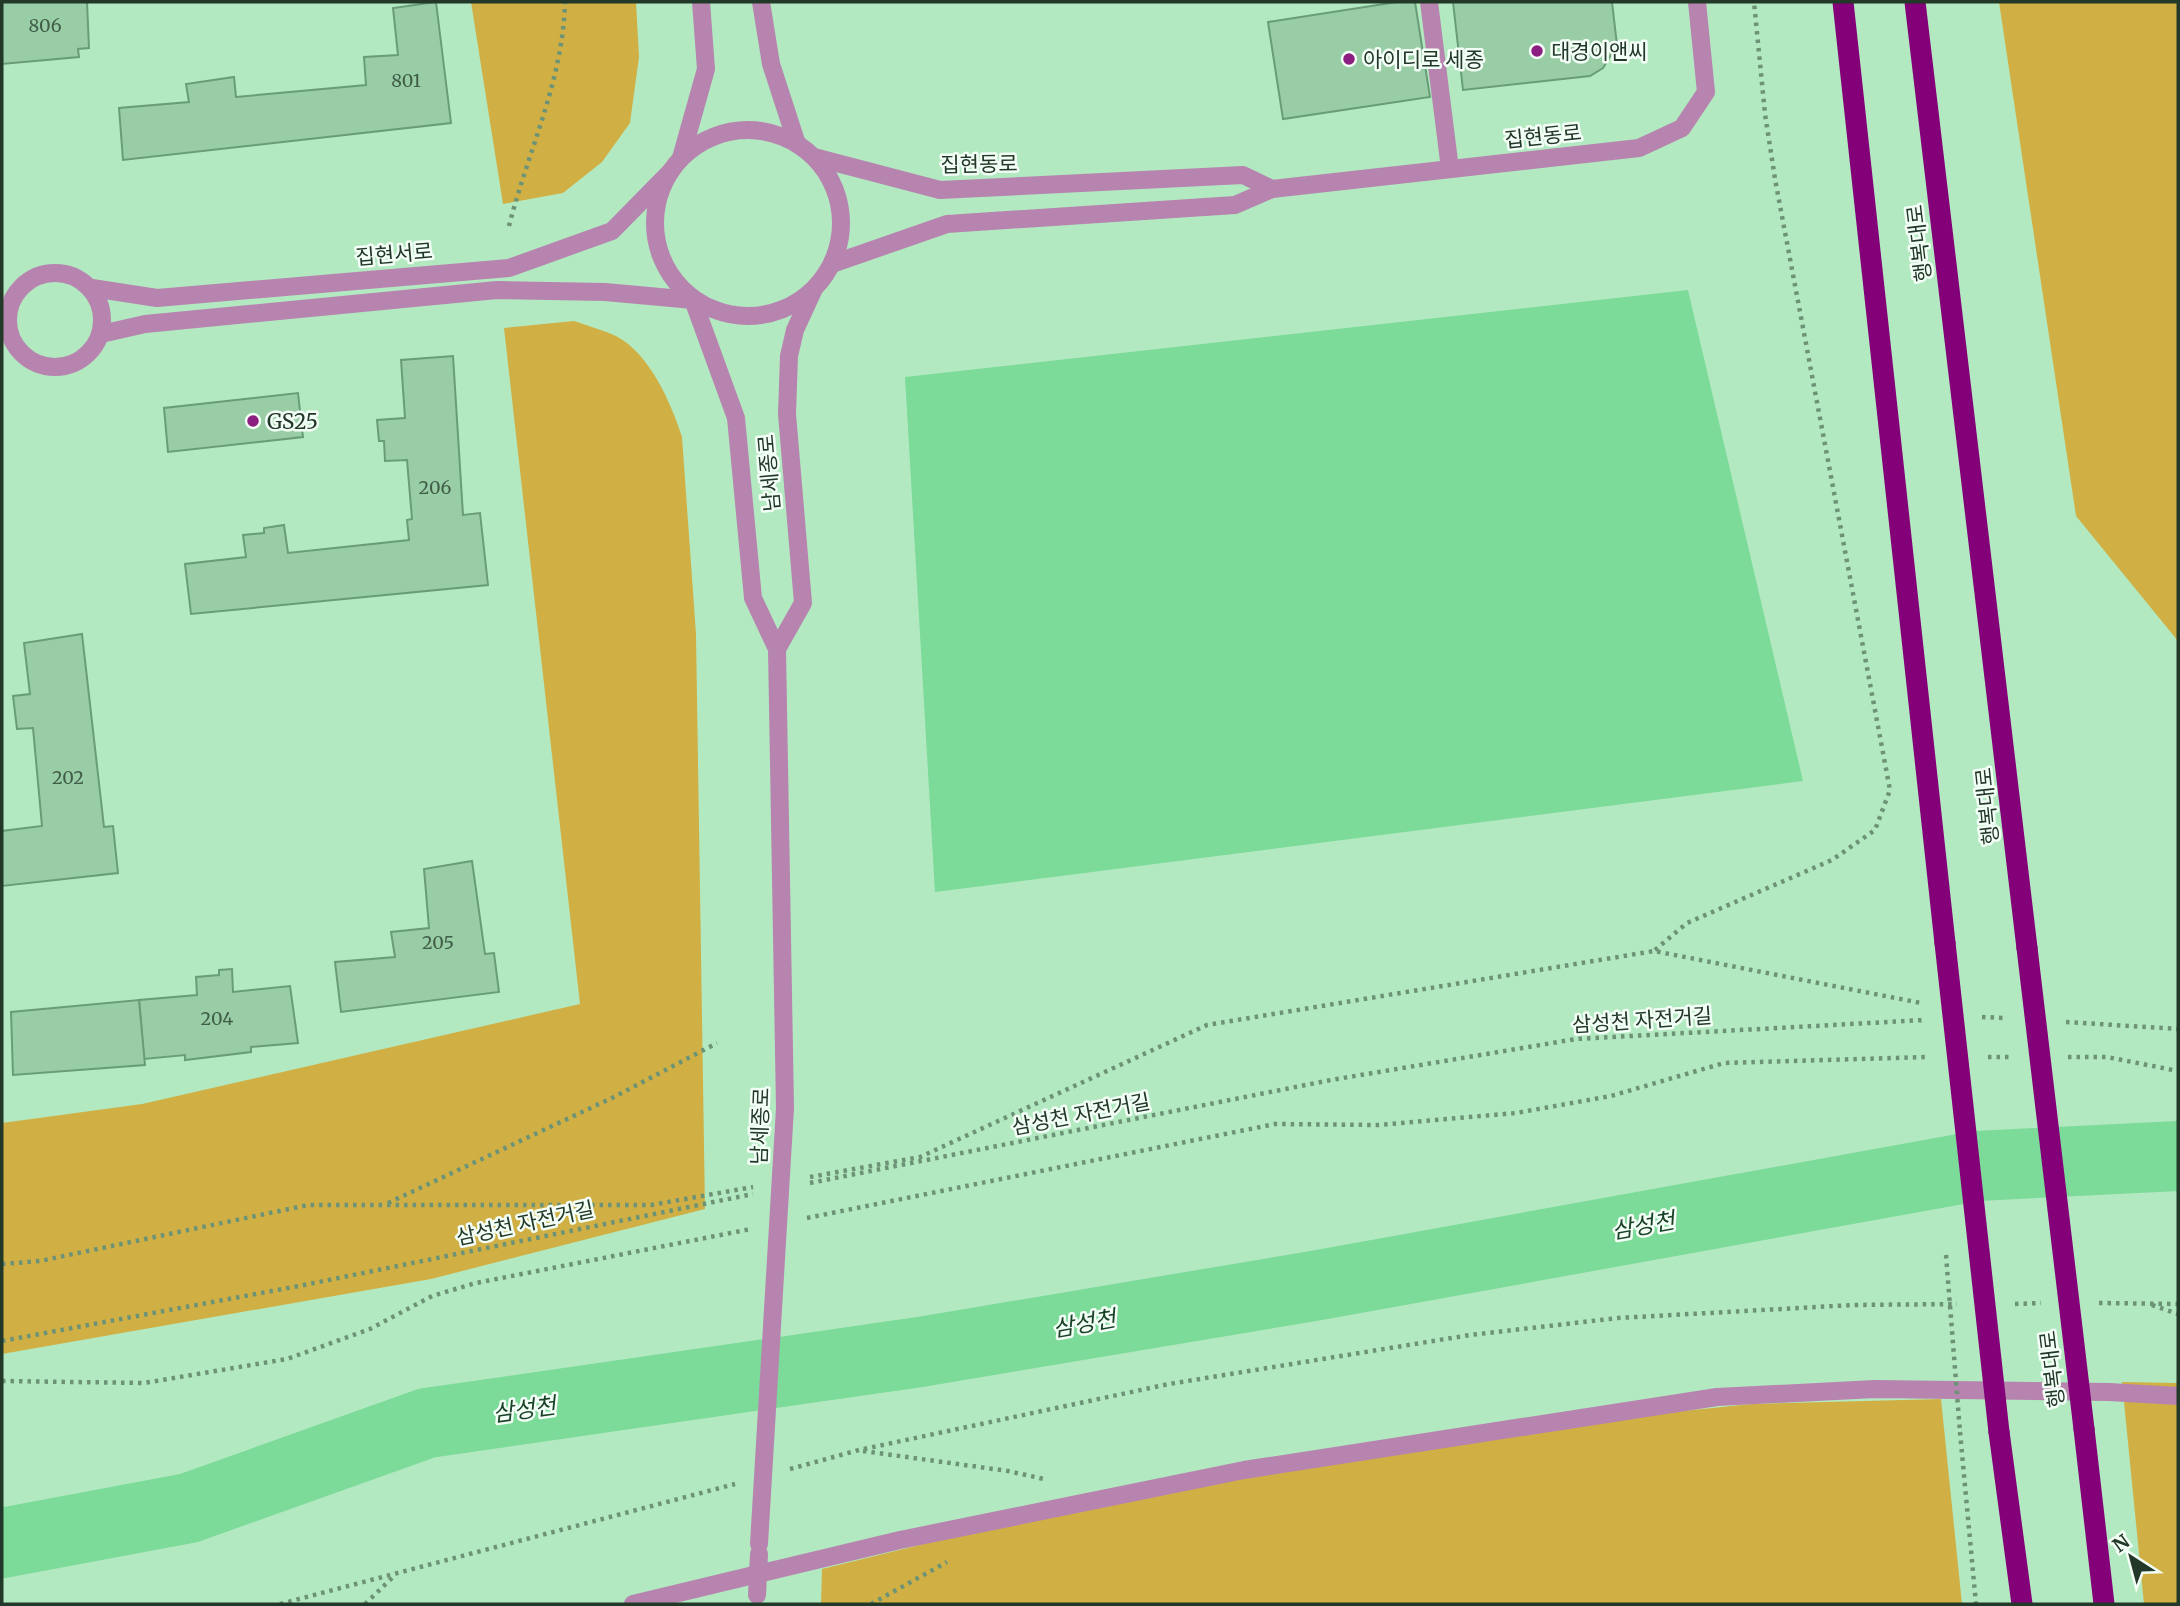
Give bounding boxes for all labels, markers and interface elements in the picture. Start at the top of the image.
house number: 806 [28,14,62,37]
place label: 대경이앤씨 [1551,38,1648,65]
marker: 대경이앤씨 [1529,43,1545,59]
place label: 아이디로 세종 [1363,46,1484,73]
marker: 아이디로 세종 [1341,51,1357,67]
house number: 801 [391,69,421,92]
street label: 집현동로 [1503,119,1583,153]
street label: 집현동로 [940,150,1018,178]
street label: 행복대로 [1901,203,1937,283]
street label: 집현서로 [354,237,434,271]
place label: GS25 [267,408,318,435]
marker: GS25 [245,413,261,429]
street label: 남세종로 [752,433,786,513]
house number: 206 [419,476,452,499]
house number: 202 [52,766,84,789]
street label: 행복대로 [1970,766,2004,846]
house number: 205 [422,931,454,954]
street label: 삼성천 자전거길 [1571,1002,1713,1038]
house number: 204 [201,1007,233,1030]
street label: 남세종로 [745,1087,775,1165]
street label: 삼성천 자전거길 [1010,1087,1152,1141]
street label: 삼성천 자전거길 [454,1195,596,1251]
water label: 삼성천 [1609,1205,1680,1245]
water label: 삼성천 [1050,1303,1121,1343]
street label: 행복대로 [2034,1329,2070,1409]
water label: 삼성천 [491,1390,560,1428]
north arrow [2096,1522,2166,1592]
text: N [2108,1529,2134,1557]

